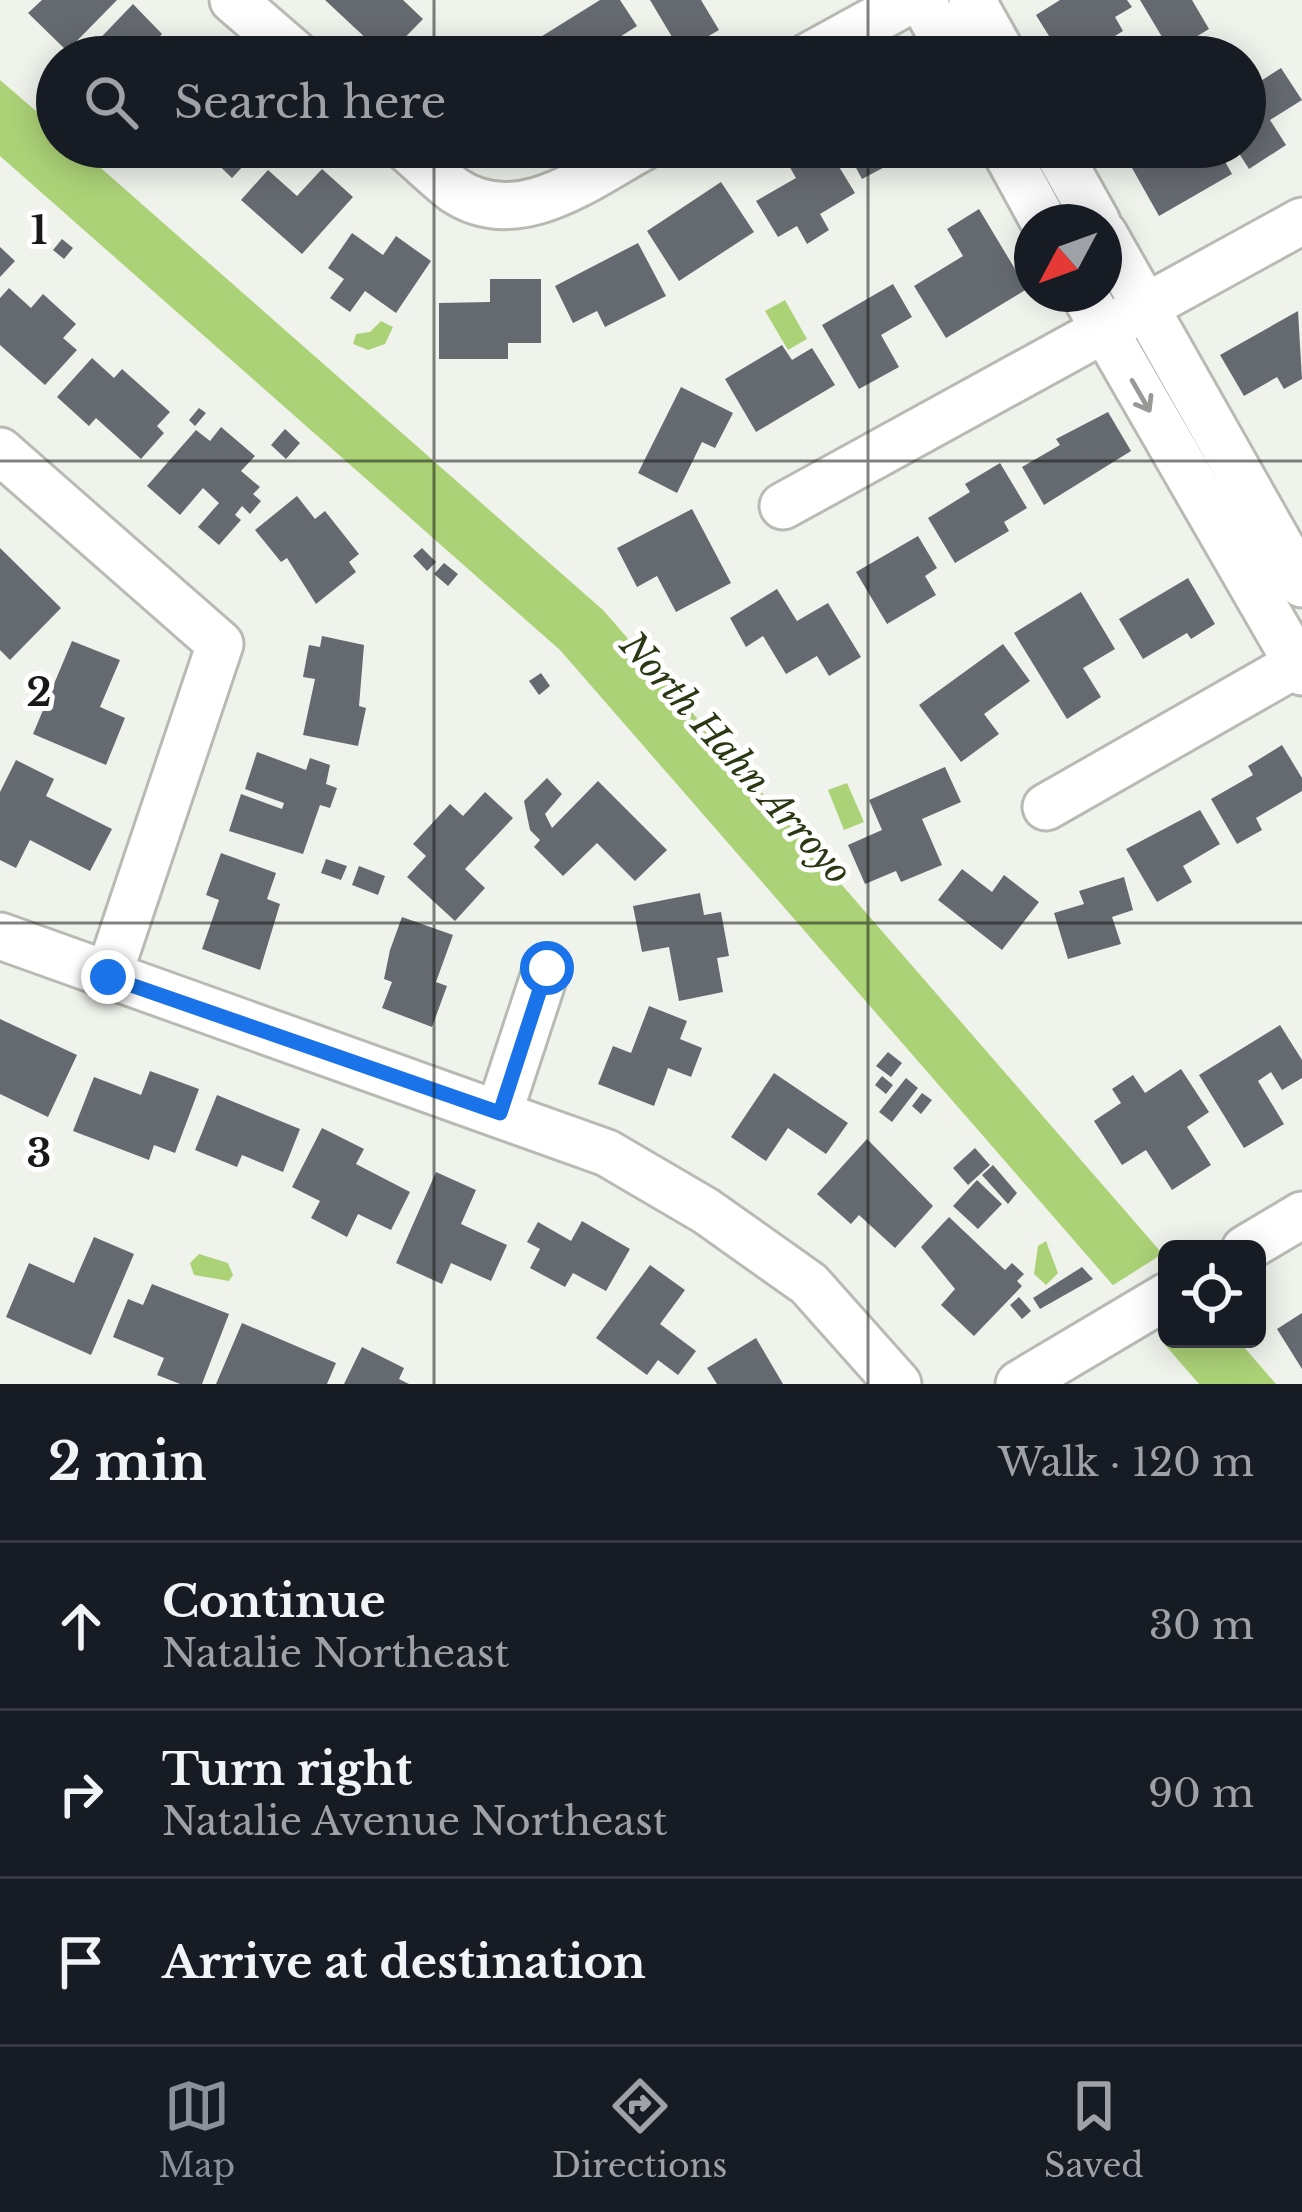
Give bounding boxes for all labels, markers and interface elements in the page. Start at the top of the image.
search box [36,36,1266,168]
icon: search [78,69,144,135]
text: Search here [174,74,446,130]
north arrow [1014,204,1122,312]
text: 1 [30,206,48,255]
one-way arrow [1130,378,1154,413]
water label: North Hahn Arroyo [610,622,861,894]
text: 2 [26,668,52,717]
route start [520,941,574,995]
route end [81,950,135,1004]
text: 3 [27,1129,51,1178]
map controls [1158,1240,1266,1348]
button: locate [1158,1240,1266,1348]
text: 2 min [48,1431,207,1494]
text: Walk · 120 m [998,1438,1254,1487]
text: Continue [162,1573,386,1629]
icon: ahead [48,1593,114,1659]
text: 30 m [1149,1601,1254,1650]
text: Natalie Northeast [162,1629,509,1678]
text: Turn right [162,1741,412,1797]
icon: right [48,1761,114,1827]
text: 90 m [1148,1769,1254,1818]
text: Natalie Avenue Northeast [162,1797,667,1846]
icon: arrive [48,1929,114,1995]
text: Arrive at destination [162,1934,646,1990]
tab: Map [158,2073,235,2186]
tab: Directions [552,2073,727,2186]
tab: Saved [1044,2073,1144,2186]

